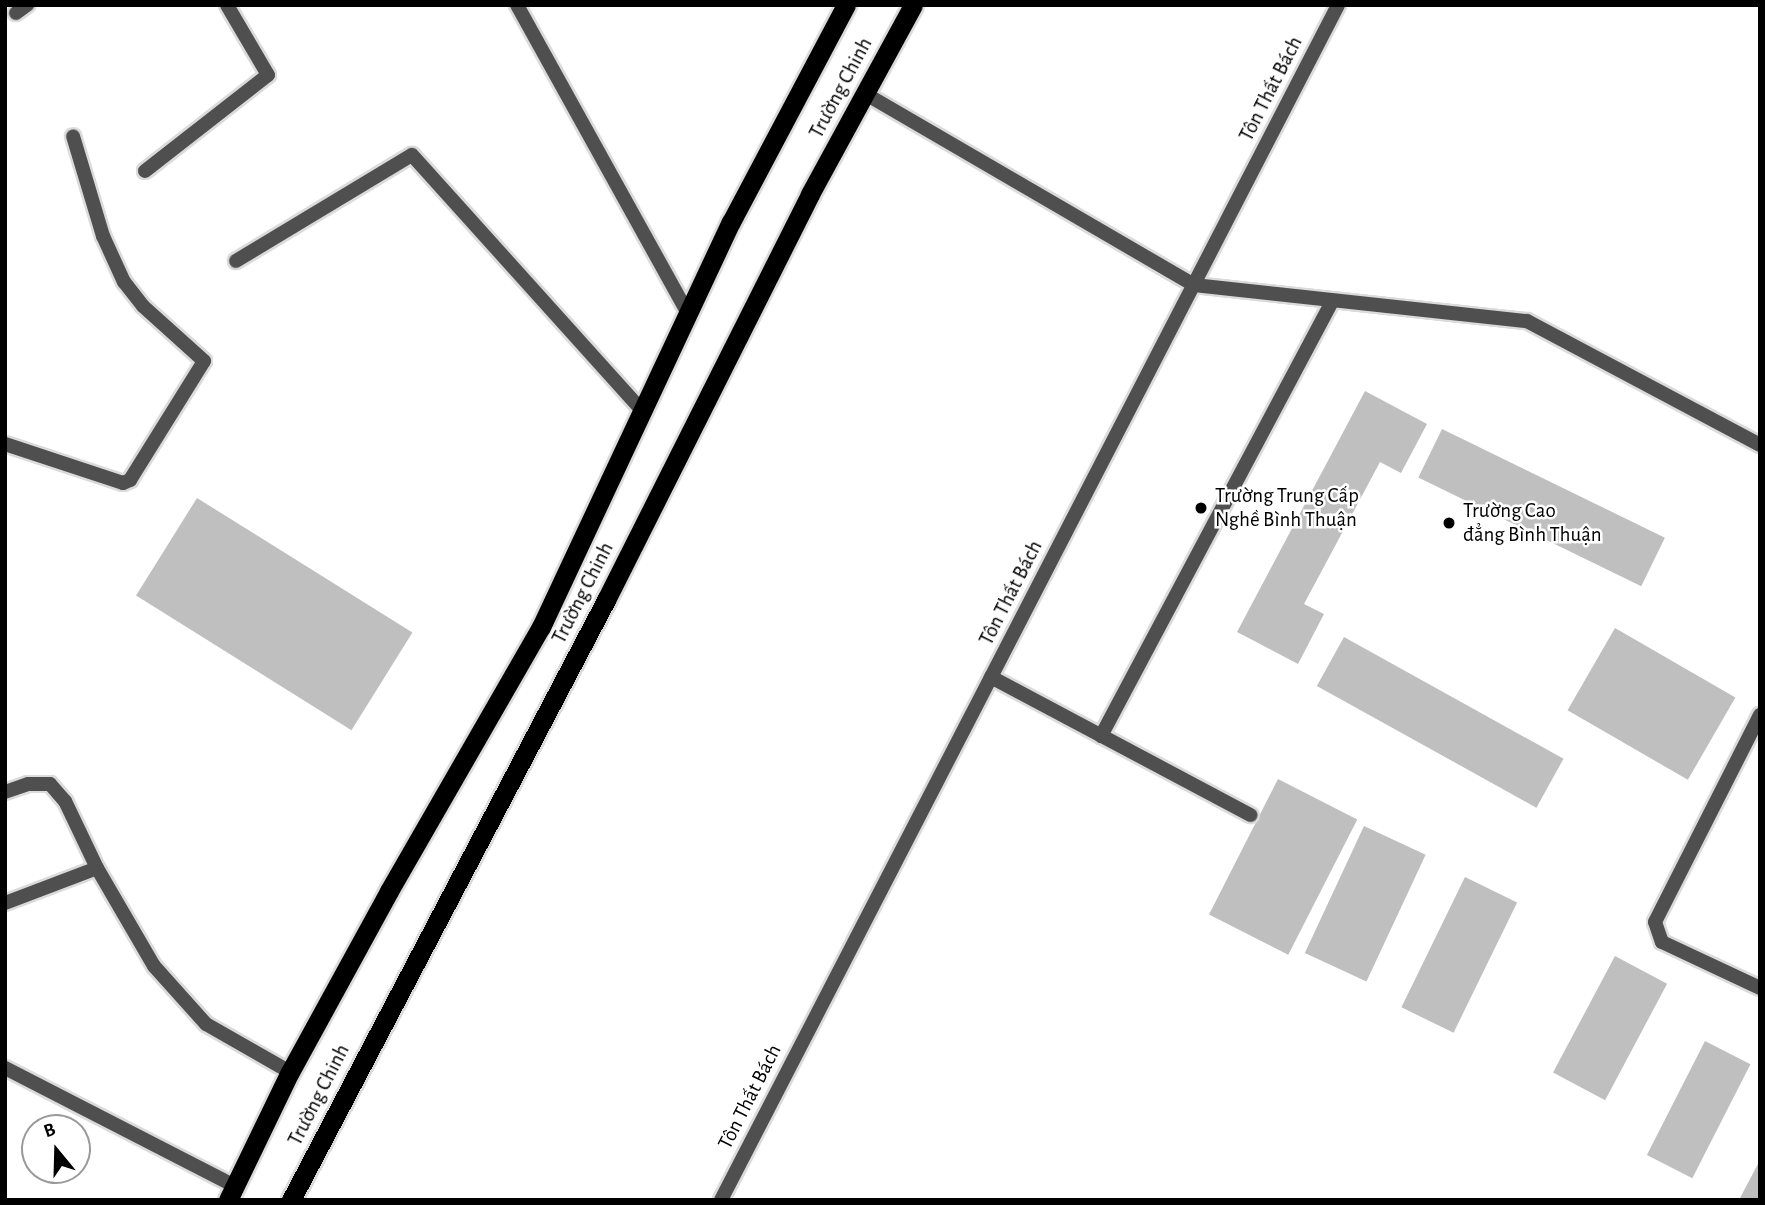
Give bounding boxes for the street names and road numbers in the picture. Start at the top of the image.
street label: Tôn Thất Bách [1234,32,1308,146]
street label: Trường Chinh [804,33,878,143]
street label: Tôn Thất Bách [974,536,1048,650]
street label: Trường Chinh [547,538,619,648]
street label: Trường Chinh [283,1040,355,1150]
street label: Tôn Thất Bách [713,1040,787,1154]

